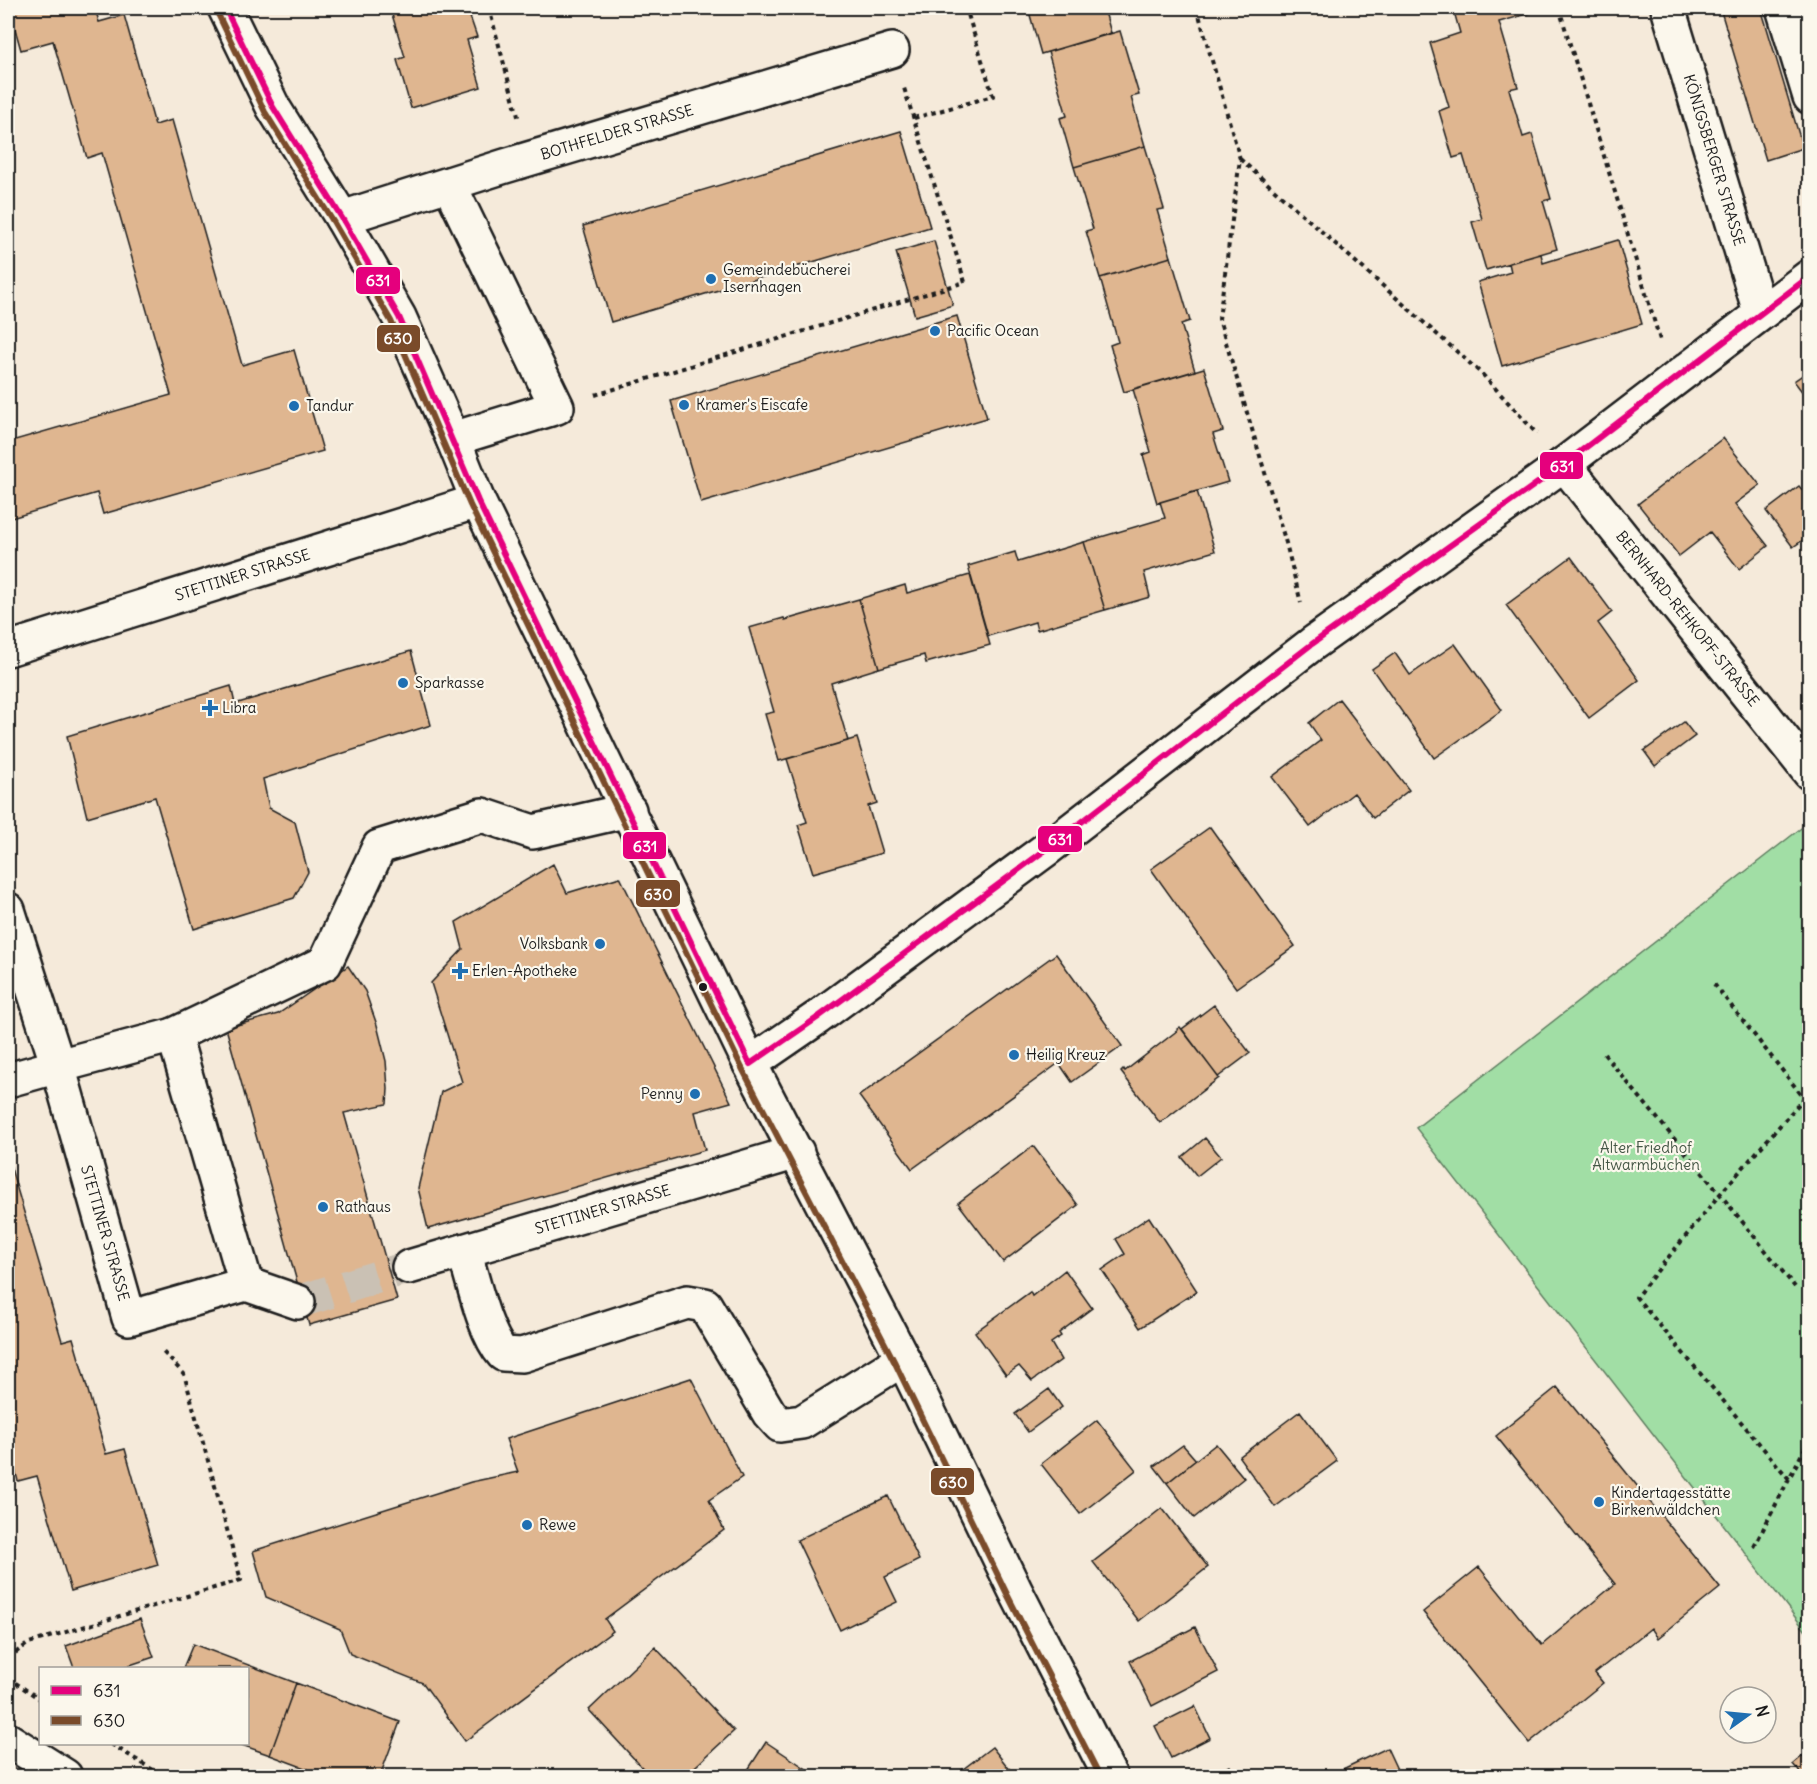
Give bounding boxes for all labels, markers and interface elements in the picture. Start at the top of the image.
street label: KÖNIGSBERGER STRASSE [1680,72,1749,248]
street label: BOTHFELDER STRASSE [538,100,696,164]
place label: Gemeindebücherei Isernhagen [723,260,851,296]
line badge: 631 [355,266,401,295]
text: 631 [366,270,390,290]
marker: Gemeindebücherei Isernhagen [704,272,718,286]
place label: Pacific Ocean [947,321,1039,340]
line badge: 630 [376,324,421,353]
marker: Pacific Ocean [928,324,942,338]
text: 630 [384,328,412,348]
place label: Kramer's Eiscafe [696,395,808,414]
place label: Tandur [306,396,354,415]
marker: Kramer's Eiscafe [677,398,691,412]
marker: Tandur [287,399,301,413]
line badge: 631 [1539,451,1584,480]
text: 631 [1550,456,1574,476]
street label: BERNHARD-REHKOPF-STRASSE [1612,527,1763,710]
street label: STETTINER STRASSE [173,544,313,605]
place label: Sparkasse [415,673,484,692]
marker: Sparkasse [396,676,410,690]
place label: Libra [222,698,257,717]
marker: Libra [203,701,217,715]
line badge: 631 [1037,825,1083,853]
text: 631 [1048,829,1072,849]
line badge: 631 [622,831,667,860]
text: 631 [633,836,657,856]
line badge: 630 [635,879,681,908]
text: 630 [644,884,672,904]
place label: Volksbank [520,934,588,953]
marker: Volksbank [593,937,607,951]
place label: Erlen-Apotheke [472,961,577,980]
marker: Erlen-Apotheke [453,964,467,978]
unlabelled marker [697,981,709,993]
place label: Heilig Kreuz [1026,1045,1106,1064]
marker: Heilig Kreuz [1007,1048,1021,1062]
place label: Penny [641,1084,683,1103]
marker: Penny [688,1087,702,1101]
park label: Alter Friedhof Altwarmbüchen [1592,1138,1700,1174]
street label: STETTINER STRASSE [77,1163,134,1303]
street label: STETTINER STRASSE [532,1180,673,1238]
place label: Rathaus [335,1197,391,1216]
marker: Rathaus [316,1200,330,1214]
line badge: 630 [930,1467,975,1496]
text: 630 [939,1472,967,1492]
place label: Kindertagesstätte Birkenwäldchen [1611,1483,1731,1519]
marker: Kindertagesstätte Birkenwäldchen [1592,1495,1606,1509]
place label: Rewe [539,1515,576,1534]
marker: Rewe [520,1518,534,1532]
legend [39,1667,249,1745]
text: 631 [93,1679,121,1702]
north arrow [1718,1685,1778,1745]
text: N [1751,1703,1774,1719]
text: 630 [93,1709,125,1732]

